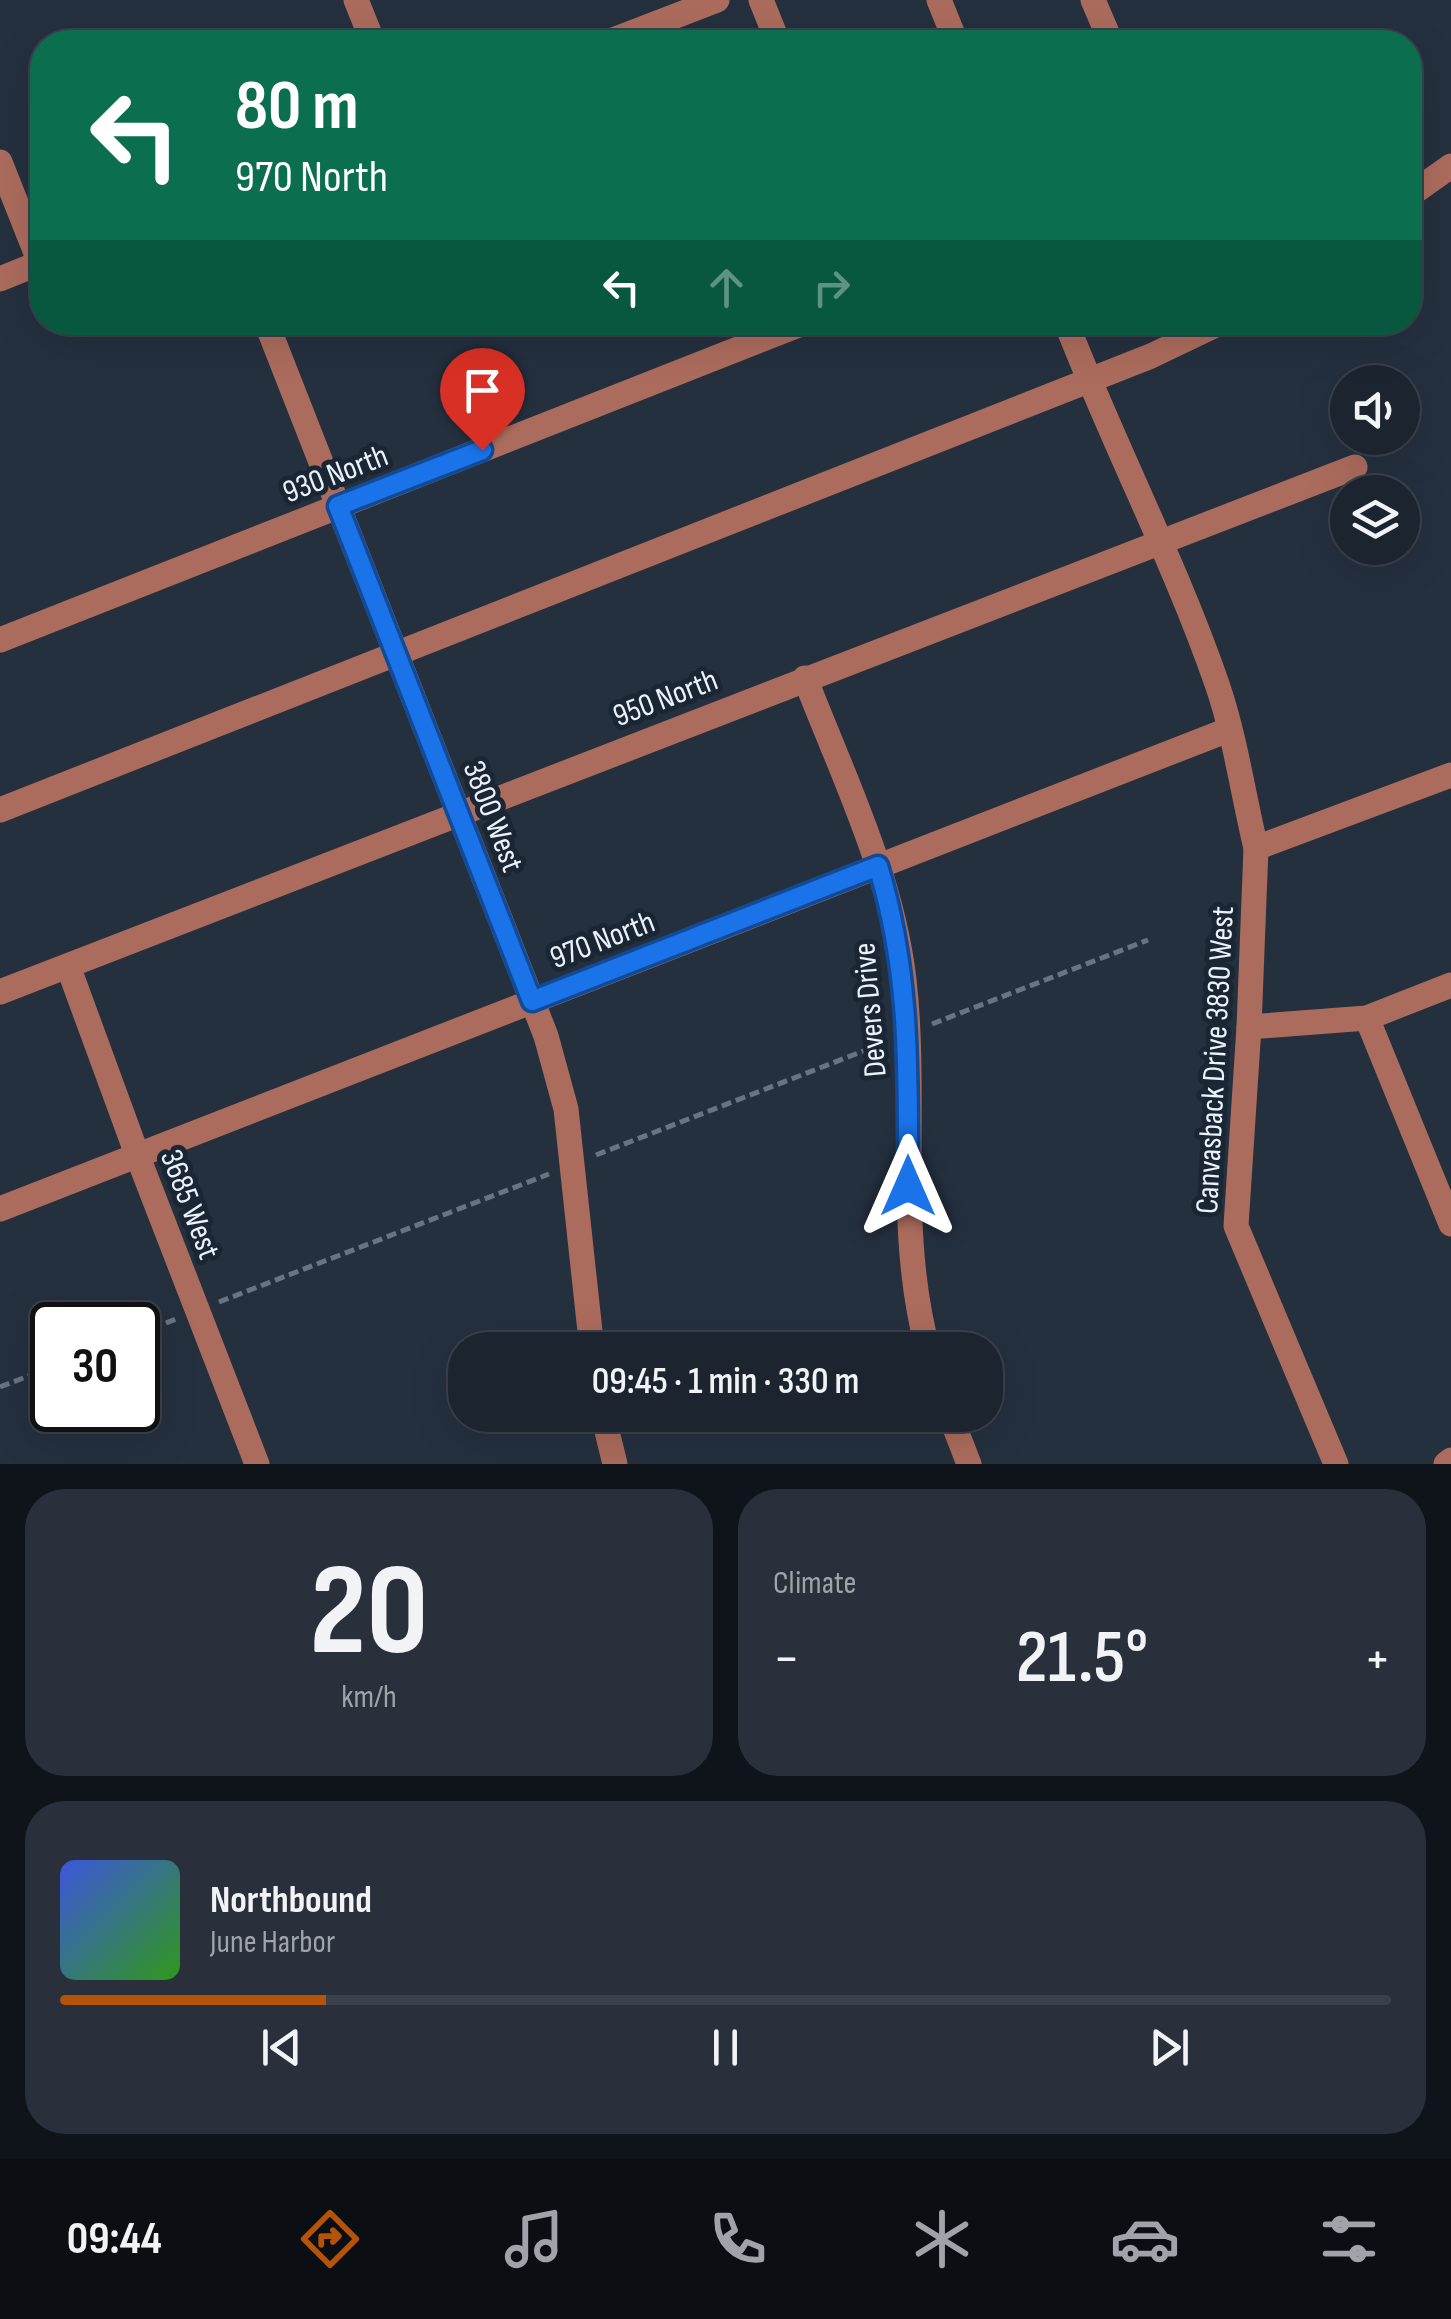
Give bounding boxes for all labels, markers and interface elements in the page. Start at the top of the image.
text: 80 m [235,65,359,149]
icon: left [70,70,200,200]
text: 970 North [235,150,388,205]
icon: left [594,260,649,315]
icon: ahead [699,260,754,315]
icon: right [804,260,859,315]
pin [440,348,525,451]
icon: arrive [455,363,510,418]
map controls [1330,365,1420,565]
button: sound [1330,365,1420,455]
street label: 930 North [277,437,394,512]
button: layers [1330,475,1420,565]
street label: 950 North [608,661,723,736]
street label: 3800 West [454,756,531,877]
street label: 970 North [545,903,660,978]
street label: Canvasback Drive 3830 West [1188,905,1243,1215]
street label: Devers Drive [845,941,896,1079]
position arrow [856,1134,960,1238]
street label: 3685 West [151,1144,228,1265]
speed limit sign: 30 [30,1302,160,1432]
text: 09:45 · 1 min · 330 m [592,1359,859,1404]
text: 20 [310,1535,428,1691]
text: Climate [773,1564,856,1603]
text: 21.5° [1016,1613,1148,1704]
text: − [773,1626,800,1693]
text: + [1364,1626,1391,1693]
text: km/h [341,1678,397,1717]
text: Northbound [210,1878,372,1923]
text: June Harbor [210,1923,335,1962]
icon: previous [254,2020,309,2075]
icon: pause [698,2020,753,2075]
icon: next [1142,2020,1197,2075]
icon: directions [295,2204,365,2274]
icon: music [499,2204,569,2274]
icon: phone [703,2204,773,2274]
icon: climate [907,2204,977,2274]
icon: car [1110,2204,1180,2274]
icon: filters [1314,2204,1384,2274]
text: 09:44 [67,2212,162,2267]

